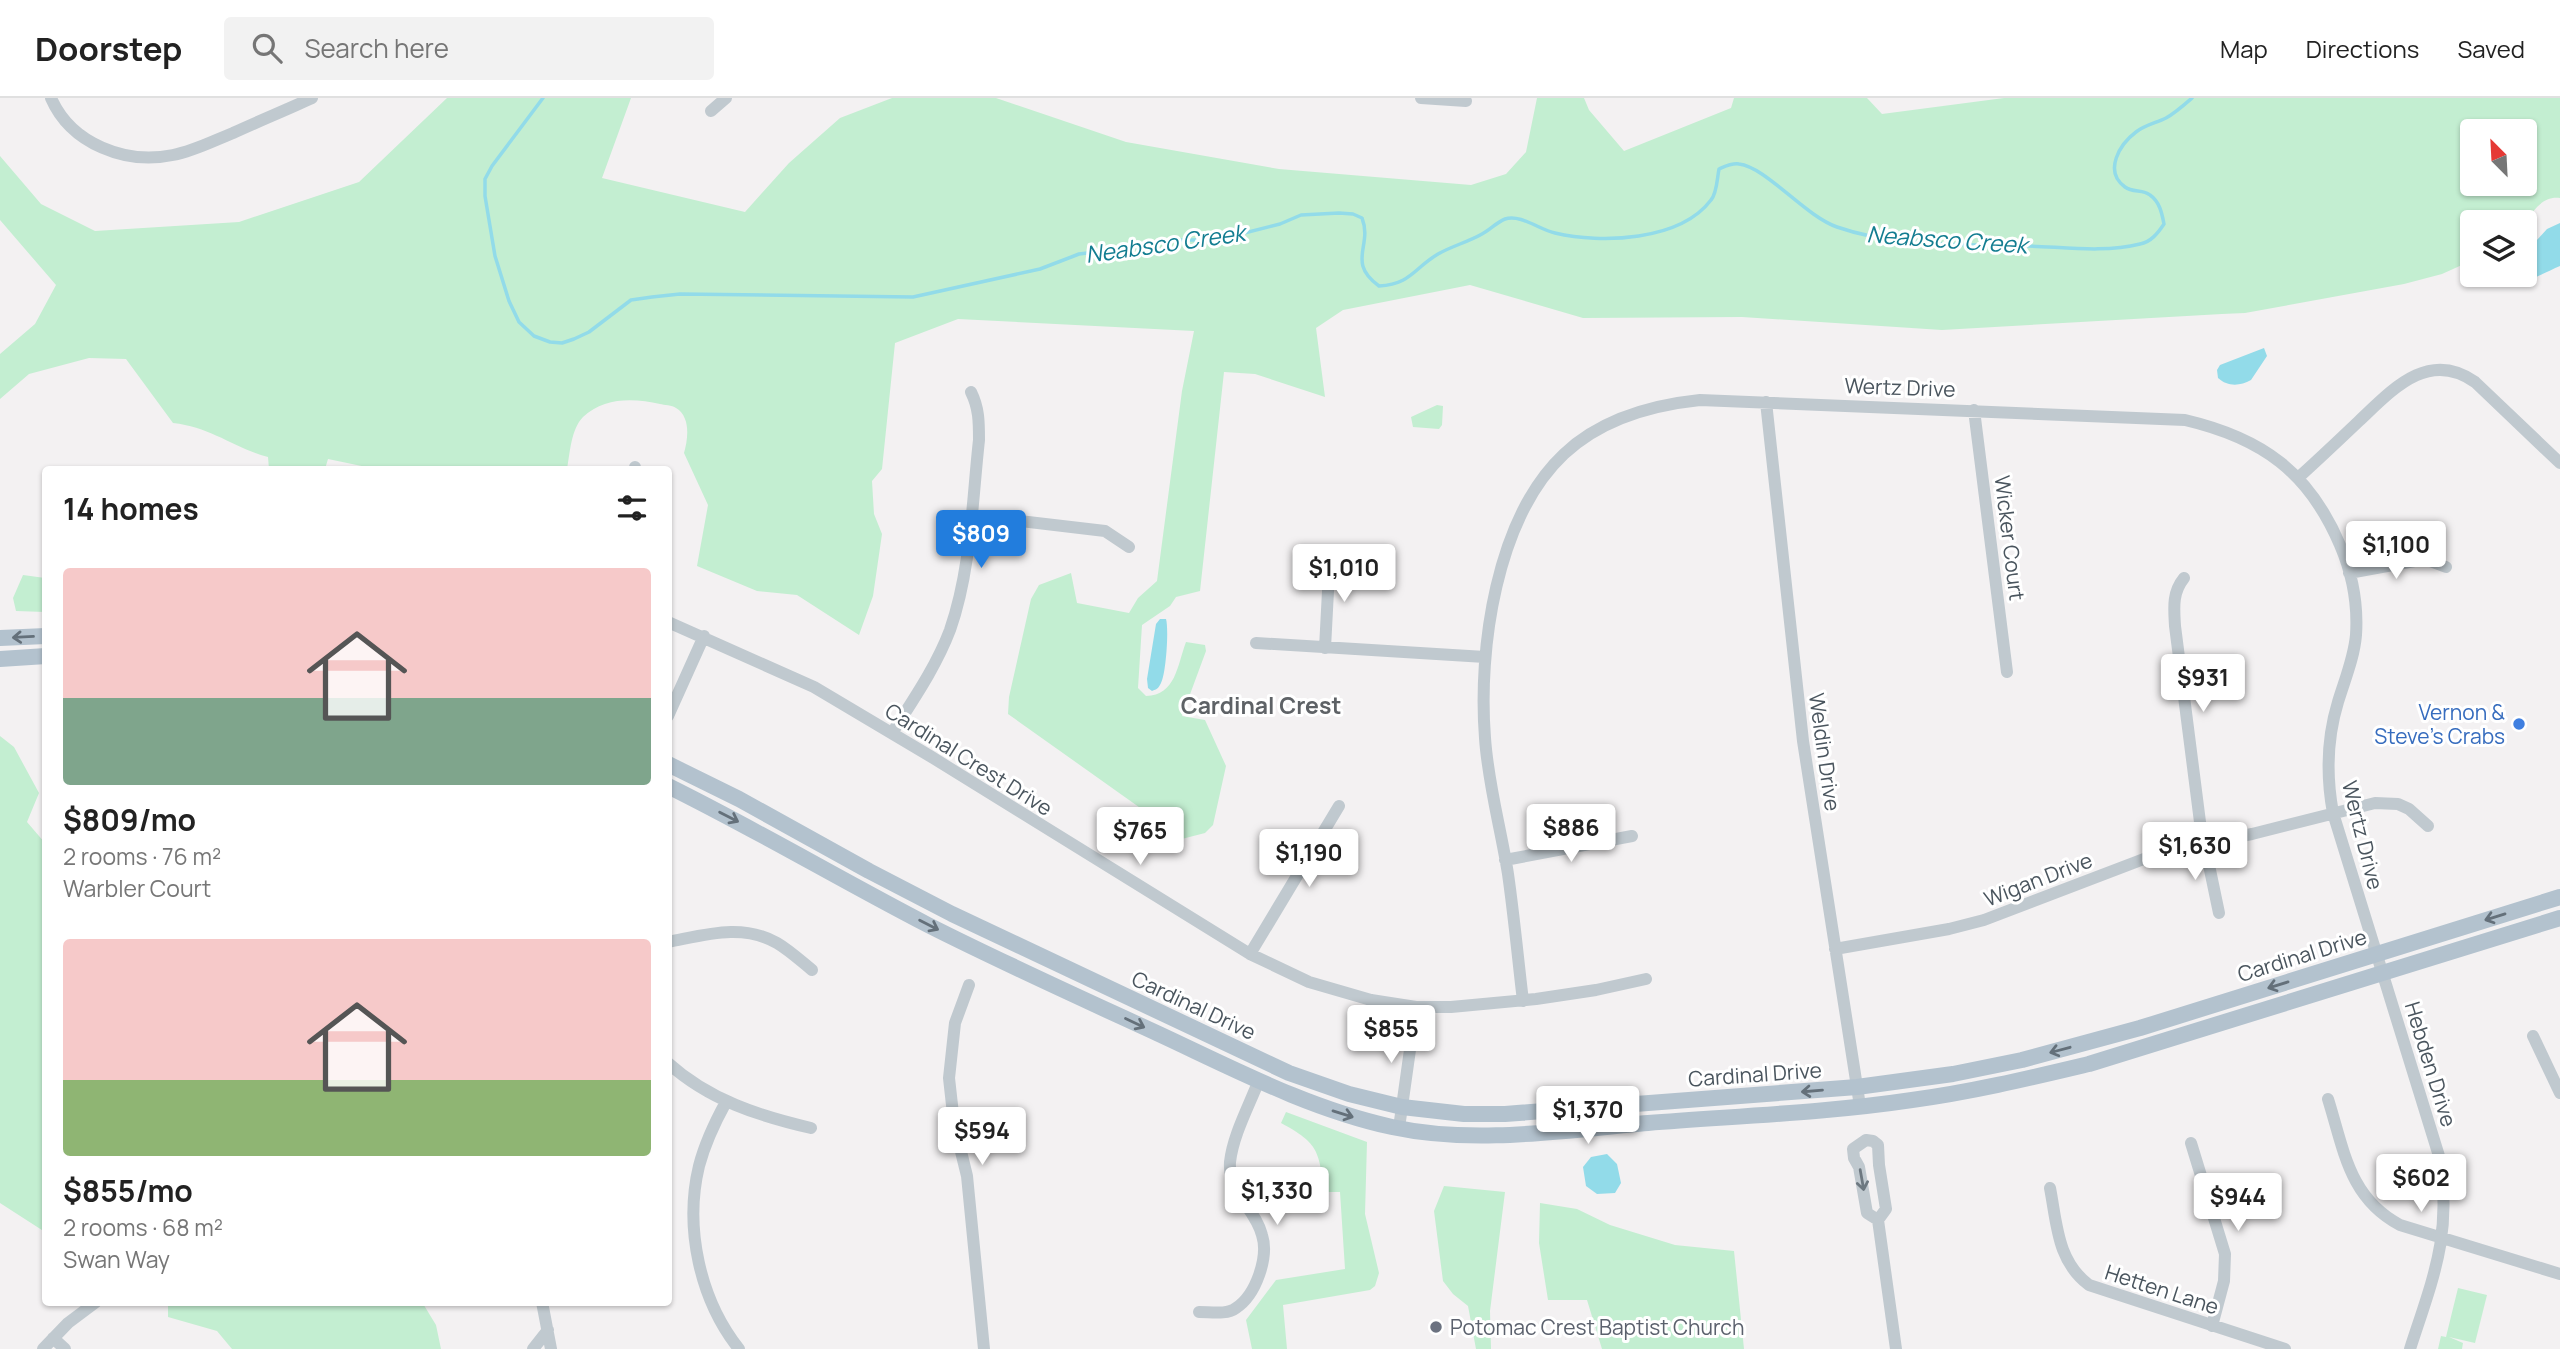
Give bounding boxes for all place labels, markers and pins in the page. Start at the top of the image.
pin: $809 [940,510,1022,570]
pin: $1,100 [2339,522,2453,581]
pin: $1,010 [1287,545,1401,604]
pin: $931 [2162,654,2244,714]
place label: Vernon & Steve's Crabs [2374,698,2505,750]
marker: Vernon & Steve's Crabs [2511,716,2527,732]
pin: $886 [1530,804,1612,864]
pin: $765 [1099,808,1181,867]
pin: $1,630 [2138,822,2252,882]
pin: $1,190 [1252,830,1366,889]
pin: $855 [1350,1006,1432,1065]
pin: $1,370 [1531,1086,1645,1146]
pin: $594 [941,1108,1023,1167]
pin: $602 [2380,1154,2462,1214]
pin: $1,330 [1220,1168,1334,1227]
pin: $944 [2197,1174,2279,1233]
place label: Potomac Crest Baptist Church [1450,1313,1744,1341]
marker: Potomac Crest Baptist Church [1428,1319,1444,1335]

